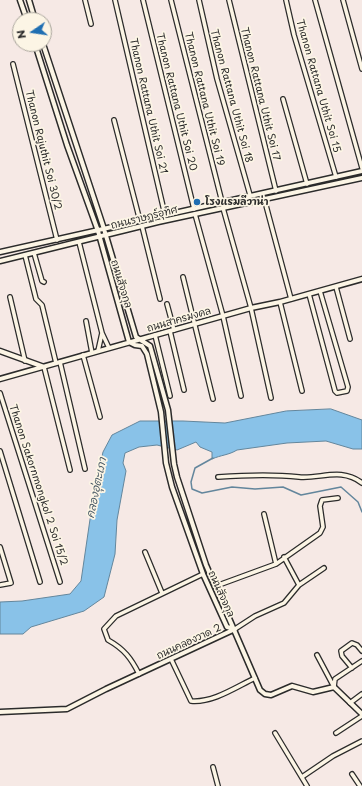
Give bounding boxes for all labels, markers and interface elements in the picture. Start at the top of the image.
north arrow [12,12,52,52]
street label: Thanon Rattana Uthit Soi 15 [293,18,343,154]
street label: Thanon Rattana Uthit Soi 17 [238,26,282,162]
text: N [12,28,30,41]
street label: Thanon Rattana Uthit Soi 18 [207,28,255,164]
street label: Thanon Rattana Uthit Soi 19 [182,31,226,167]
street label: Thanon Rattana Uthit Soi 20 [153,32,199,172]
street label: Thanon Rattana Uthit Soi 21 [127,37,169,175]
street label: Thanon Rajuthit Soi 30/2 [22,89,64,211]
place label: โรงแรมลีวาน่า [205,196,269,208]
marker: โรงแรมลีวาน่า [192,197,202,207]
street label: ถนนราษฏร์อุทิศ [110,204,178,232]
street label: ถนนสัจจกุล [108,258,134,310]
street label: ถนนสาครมงคล [146,305,212,335]
street label: Thanon Sakornmongkol 2 Soi 15/2 [6,403,70,567]
water label: คลองอุ่ตะเภา [84,457,110,519]
street label: ถนนสัจจกุล [205,569,237,619]
street label: ถนนคลองวาด 2 [155,622,223,662]

